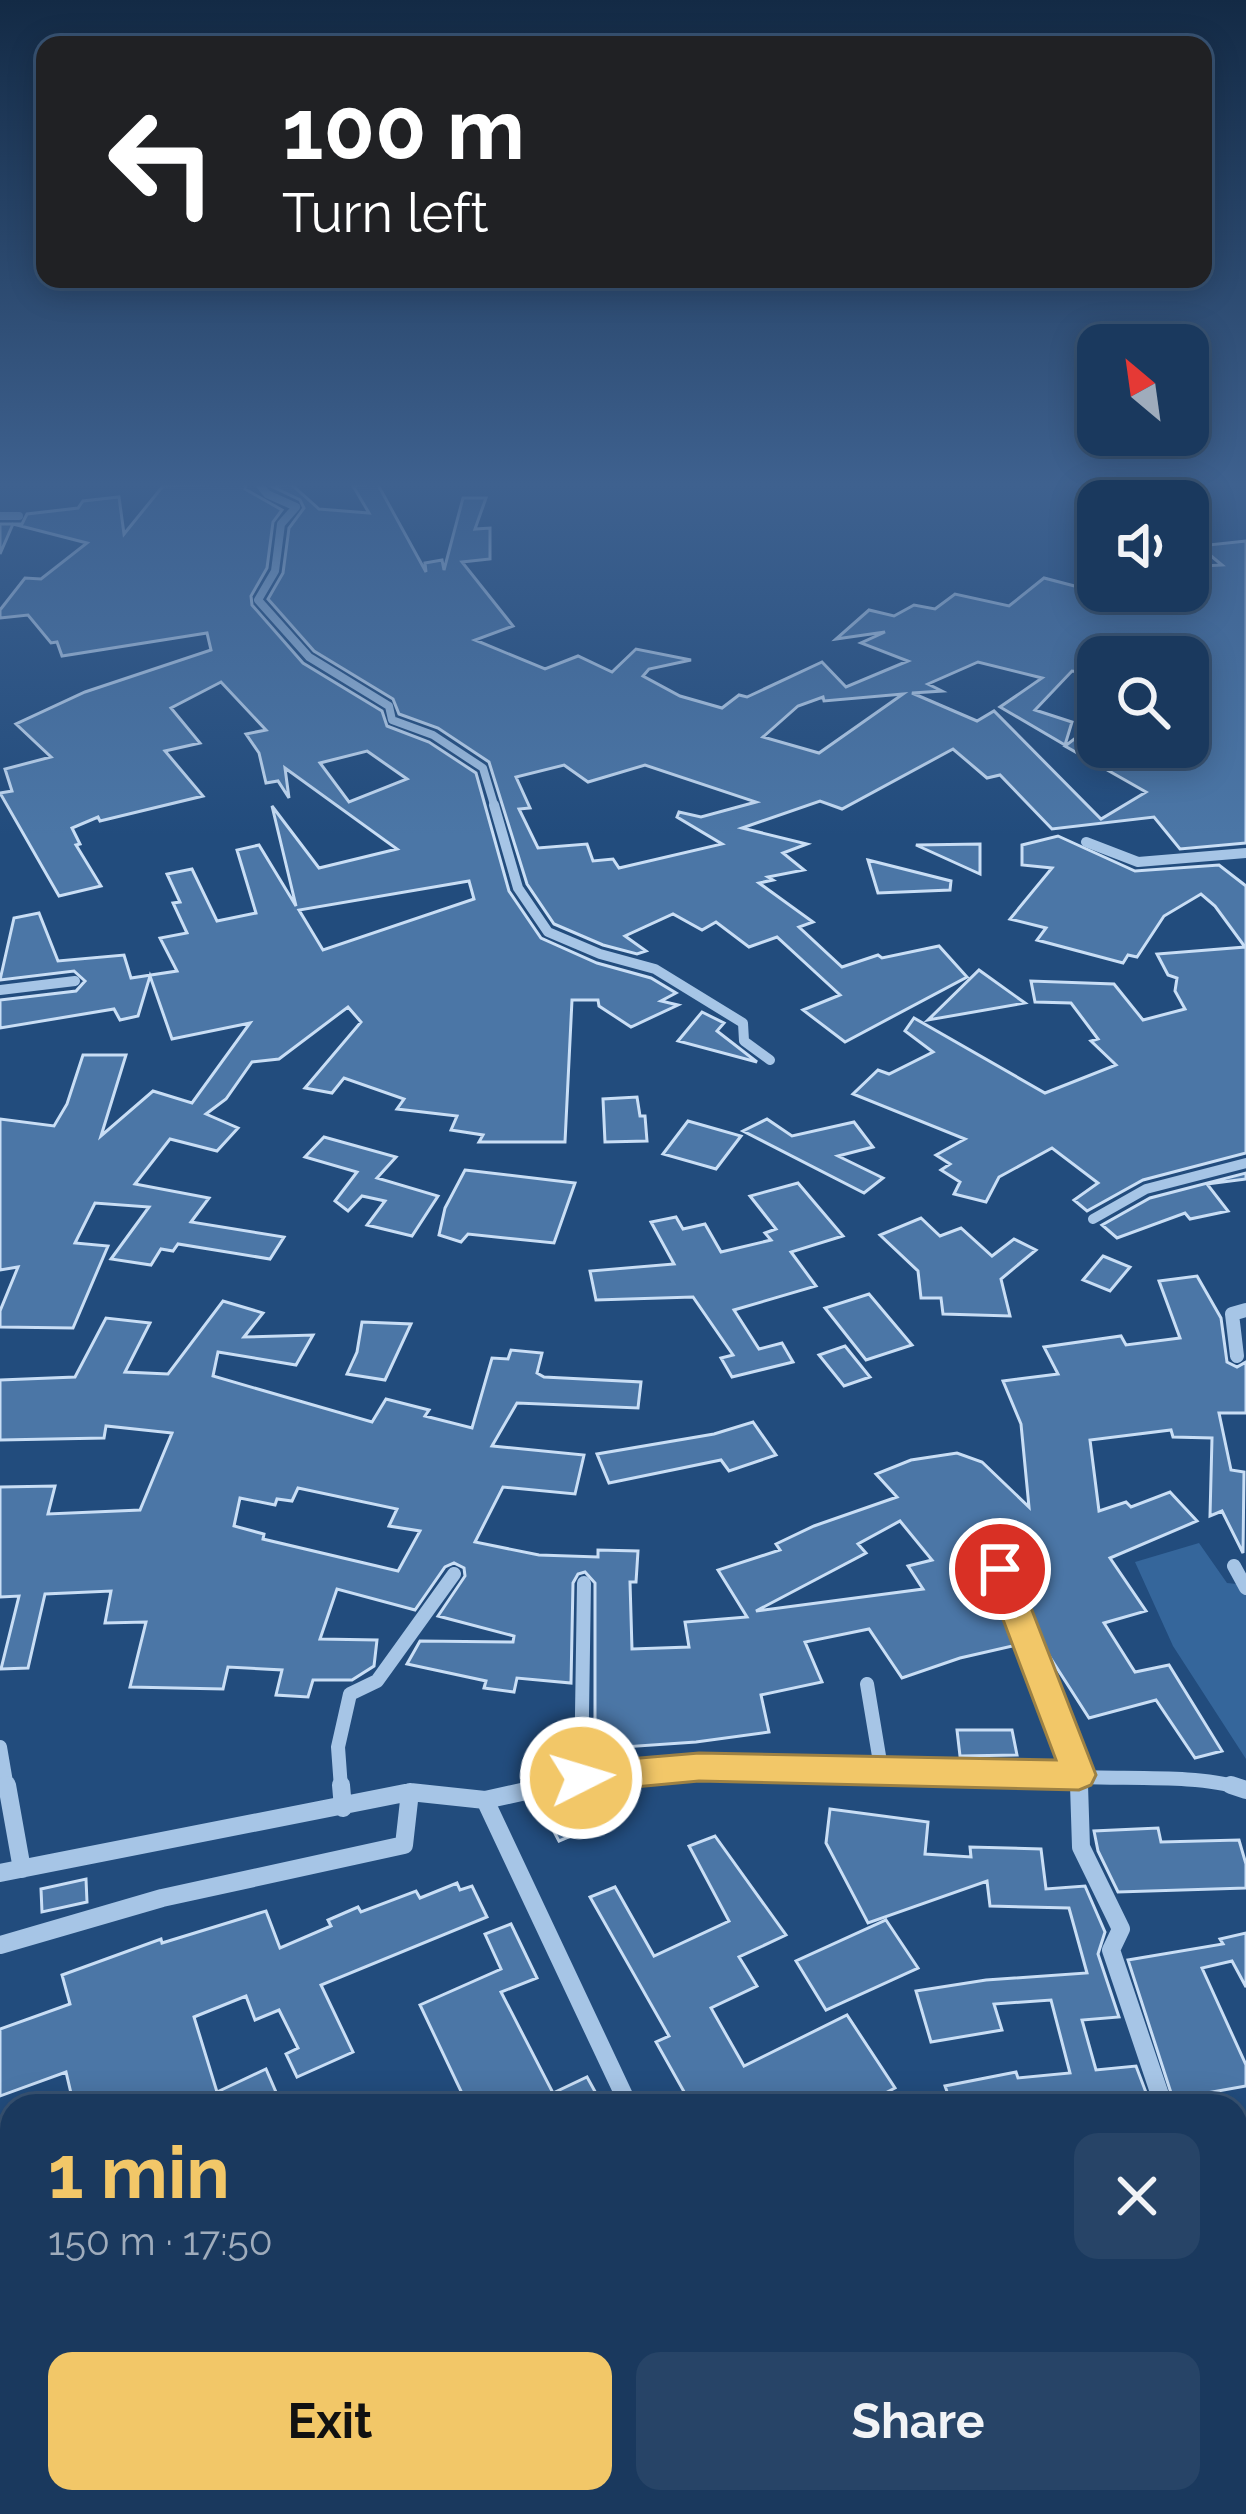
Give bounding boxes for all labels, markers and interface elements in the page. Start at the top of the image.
text: 100 m [282,80,525,179]
icon: left [84,84,240,240]
text: Turn left [282,181,489,245]
north arrow [1077,324,1209,456]
map controls [1077,324,1209,768]
button: sound [1077,480,1209,612]
button: search [1077,636,1209,768]
pin [949,1518,1051,1620]
icon: arrive [967,1536,1033,1602]
position arrow [518,1715,644,1841]
text: 1 min [48,2130,230,2215]
button: close [1074,2133,1200,2259]
text: 150 m · 17:50 [48,2218,273,2264]
button: Exit [48,2352,612,2490]
button: Share [636,2352,1200,2490]

